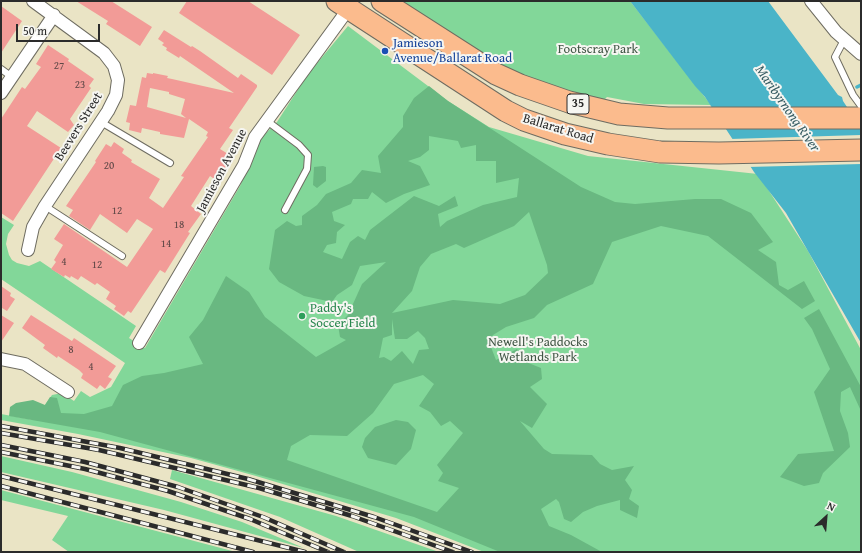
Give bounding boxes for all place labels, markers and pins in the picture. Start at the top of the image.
place label: Jamieson Avenue/Ballarat Road [393,36,512,67]
marker: Jamieson Avenue/Ballarat Road [380,46,390,56]
place label: Paddy's Soccer Field [310,301,376,332]
marker: Paddy's Soccer Field [297,311,307,321]

